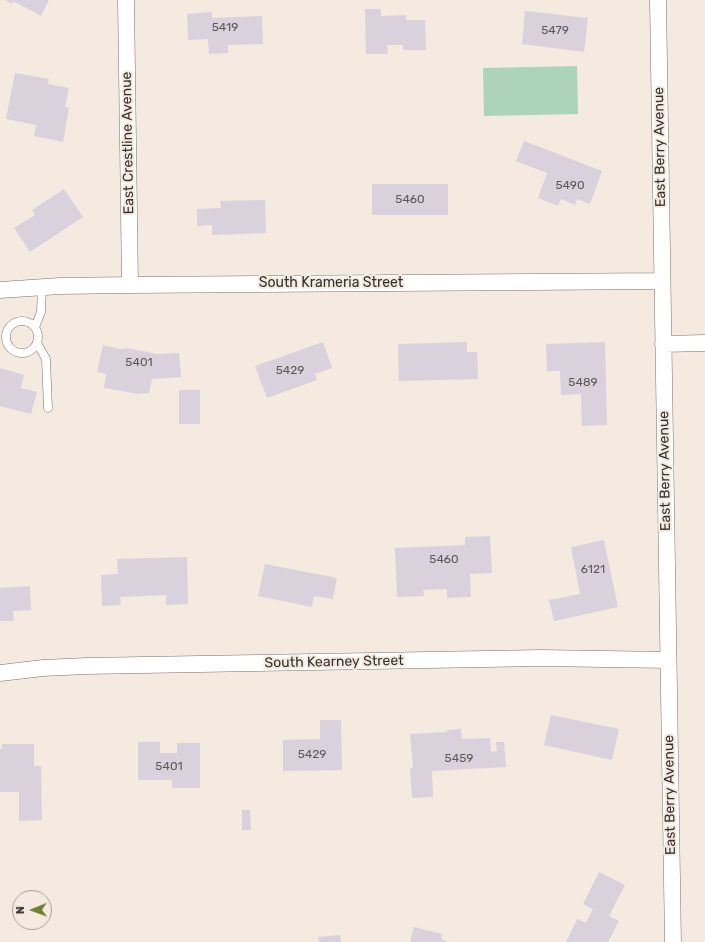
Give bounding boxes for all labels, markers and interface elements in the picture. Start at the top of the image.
house number: 5419 [212,21,238,35]
house number: 5479 [541,24,569,38]
street label: East Crestline Avenue [118,71,138,215]
street label: East Berry Avenue [651,87,669,207]
house number: 5490 [555,179,585,193]
house number: 5460 [395,193,425,207]
street label: South Krameria Street [259,275,403,291]
house number: 5401 [125,356,153,370]
house number: 5429 [276,364,304,378]
house number: 5489 [568,376,598,390]
street label: East Berry Avenue [656,411,674,531]
house number: 5460 [429,553,459,567]
house number: 6121 [581,563,605,577]
street label: South Kearney Street [264,652,404,672]
street label: East Berry Avenue [661,735,679,855]
house number: 5429 [298,748,326,762]
house number: 5459 [445,752,473,766]
house number: 5401 [155,760,183,774]
north arrow [12,890,52,930]
text: N [14,906,27,914]

